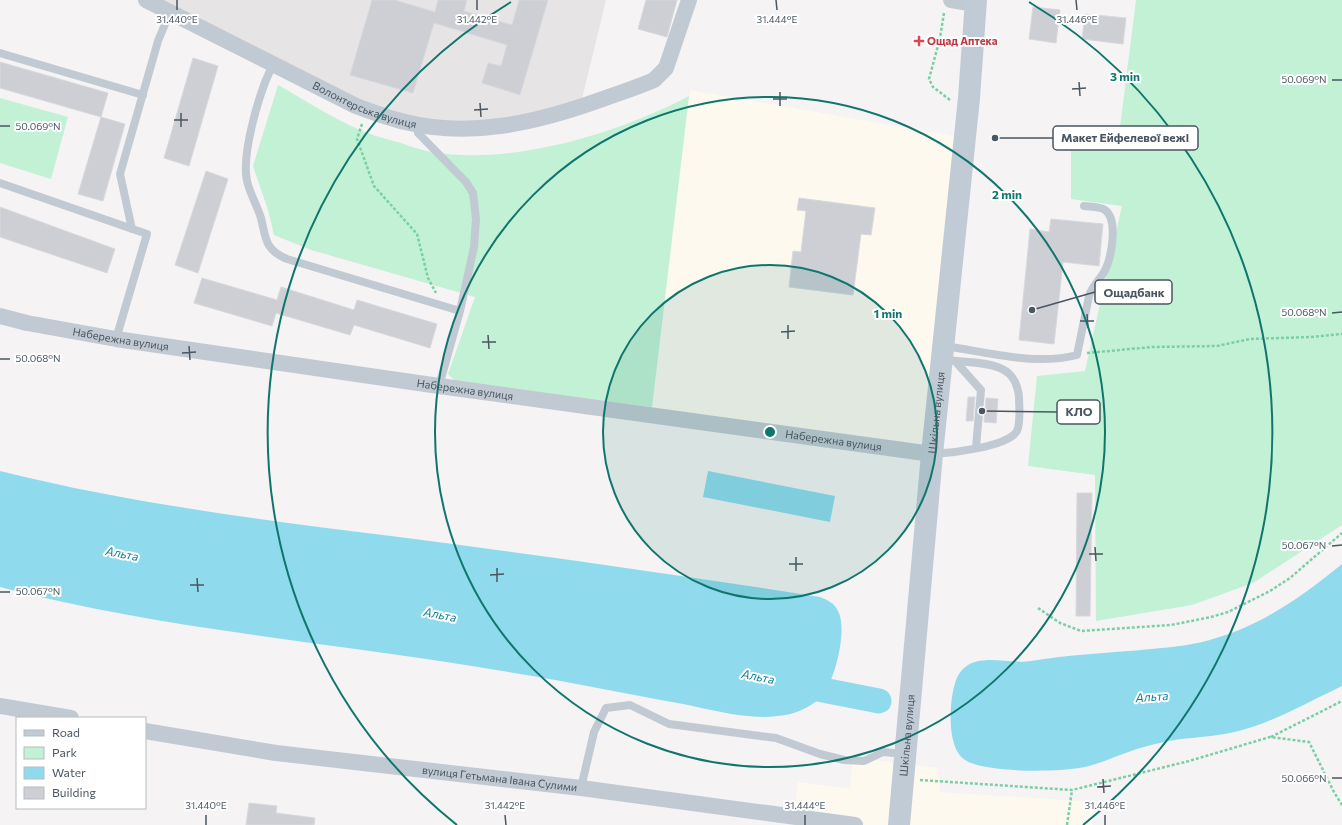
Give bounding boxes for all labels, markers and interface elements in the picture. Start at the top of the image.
text: 31.440°E [156,13,198,25]
text: 31.442°E [457,13,497,25]
text: 31.444°E [757,13,797,25]
text: 31.446°E [1057,13,1098,25]
place label: Ощад Аптека [927,34,998,47]
marker: Ощад Аптека [914,36,924,46]
text: 3 min [1110,69,1140,83]
text: 50.069°N [1281,73,1327,85]
street label: Волонтерська вулиця [311,78,418,130]
text: 50.069°N [15,120,61,132]
callout: Макет Ейфелевої вежі [1053,126,1198,150]
text: Макет Ейфелевої вежі [1061,130,1189,144]
text: 2 min [992,187,1022,201]
callout: Ощадбанк [1095,280,1172,304]
text: Ощадбанк [1103,285,1165,299]
text: 1 min [874,306,902,320]
text: 50.068°N [1281,306,1327,318]
street label: Набережна вулиця [72,324,170,353]
text: 50.068°N [15,352,61,364]
street label: Шкільна вулиця [925,371,947,454]
street label: Набережна вулиця [416,376,514,402]
callout: КЛО [1057,400,1100,424]
text: КЛО [1065,404,1093,418]
centre of rings [763,425,777,439]
street label: Набережна вулиця [784,427,883,453]
text: 50.067°N [1282,539,1326,551]
water label: Альта [104,543,140,563]
text: 50.067°N [16,585,60,597]
water label: Альта [422,604,458,624]
water label: Альта [740,666,776,686]
water label: Альта [1134,688,1169,704]
street label: Шкільна вулиця [896,694,917,777]
legend [16,717,146,809]
text: Road [52,725,80,739]
text: Park [52,745,78,759]
street label: вулиця Гетьмана Івана Сулими [422,763,578,794]
text: Water [52,765,86,779]
text: 50.066°N [1281,772,1327,784]
text: Building [52,785,96,799]
text: 31.440°E [185,799,227,811]
text: 31.442°E [485,799,525,811]
text: 31.444°E [785,799,825,811]
text: 31.446°E [1085,799,1126,811]

